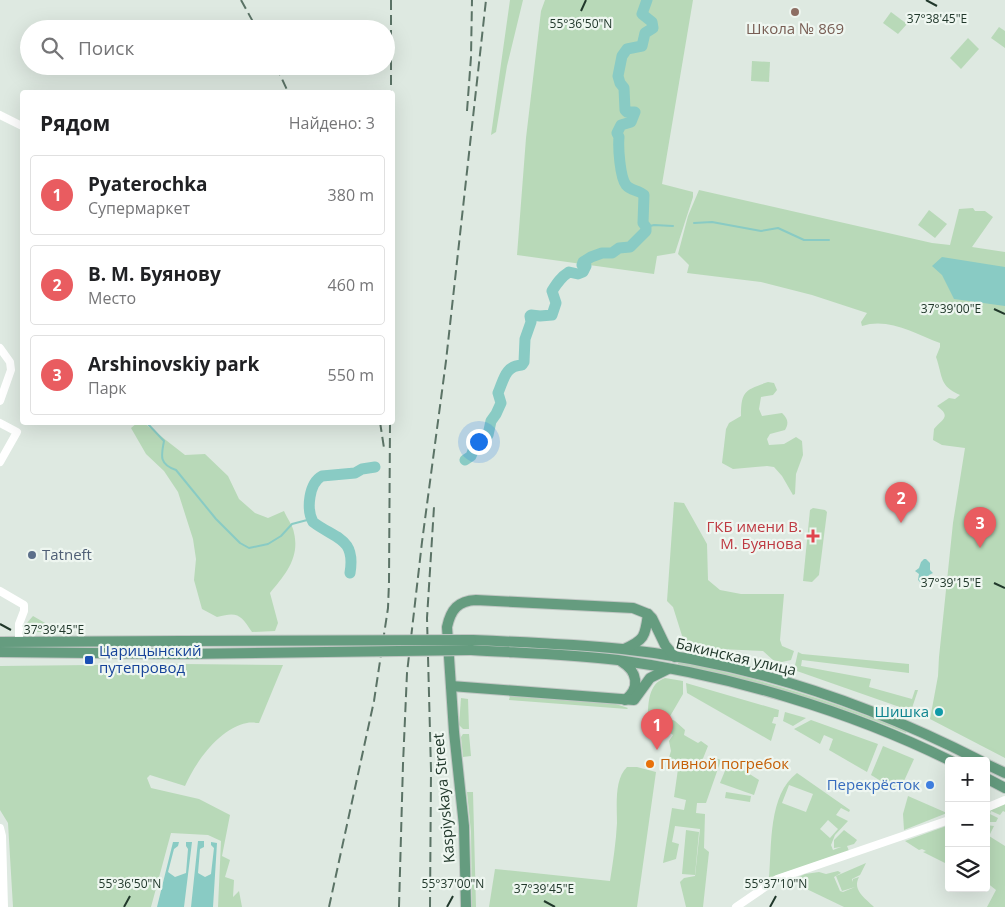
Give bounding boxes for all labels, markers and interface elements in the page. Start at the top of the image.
marker: Школа № 869 [789,6,801,18]
text: 37°38'45"E [907,10,967,27]
text: 55°36'50"N [550,15,612,32]
place label: Школа № 869 [746,18,844,38]
search box [20,20,395,75]
icon: search [38,34,66,62]
text: Поиск [78,35,134,61]
text: Рядом [40,109,110,137]
text: Найдено: 3 [289,112,375,134]
text: Pyaterochka [88,171,208,197]
text: 1 [52,184,62,206]
text: 380 m [328,184,374,206]
text: Супермаркет [88,197,190,219]
text: В. М. Буянову [88,261,221,287]
text: 2 [52,274,62,296]
text: 460 m [328,274,374,296]
text: Место [88,287,136,309]
text: 37°39'00"E [921,300,981,317]
text: Arshinovskiy park [88,351,259,377]
text: 3 [52,364,62,386]
text: 550 m [328,364,374,386]
text: Парк [88,377,127,399]
your location [466,429,492,455]
pin: 2 [885,482,917,523]
pin: 3 [964,507,996,548]
place label: ГКБ имени В. М. Буянова [706,516,802,553]
marker: ГКБ имени В. М. Буянова [806,529,820,543]
place label: Tatneft [42,544,92,564]
marker: Tatneft [26,549,38,561]
text: 37°39'15"E [921,574,981,591]
text: 37°39'45"E [24,621,84,638]
street label: Бакинская улица [674,632,798,680]
place label: Царицынский путепровод [99,640,202,677]
marker: Царицынский путепровод [83,654,95,666]
place label: Шишка [875,701,929,721]
marker: Шишка [933,706,945,718]
pin: 1 [641,709,673,750]
street label: Kaspiyskaya Street [427,732,459,864]
place label: Пивной погребок [660,753,789,773]
map controls [945,757,990,892]
button: + [945,757,990,802]
marker: Пивной погребок [644,758,656,770]
place label: Перекрёсток [827,774,920,794]
marker: Перекрёсток [924,779,936,791]
button: − [945,802,990,847]
button: layers [945,847,990,892]
text: 55°36'50"N [99,875,161,892]
text: 55°37'00"N [422,875,484,892]
text: 55°37'10"N [745,875,807,892]
text: 37°39'45"E [514,880,574,897]

